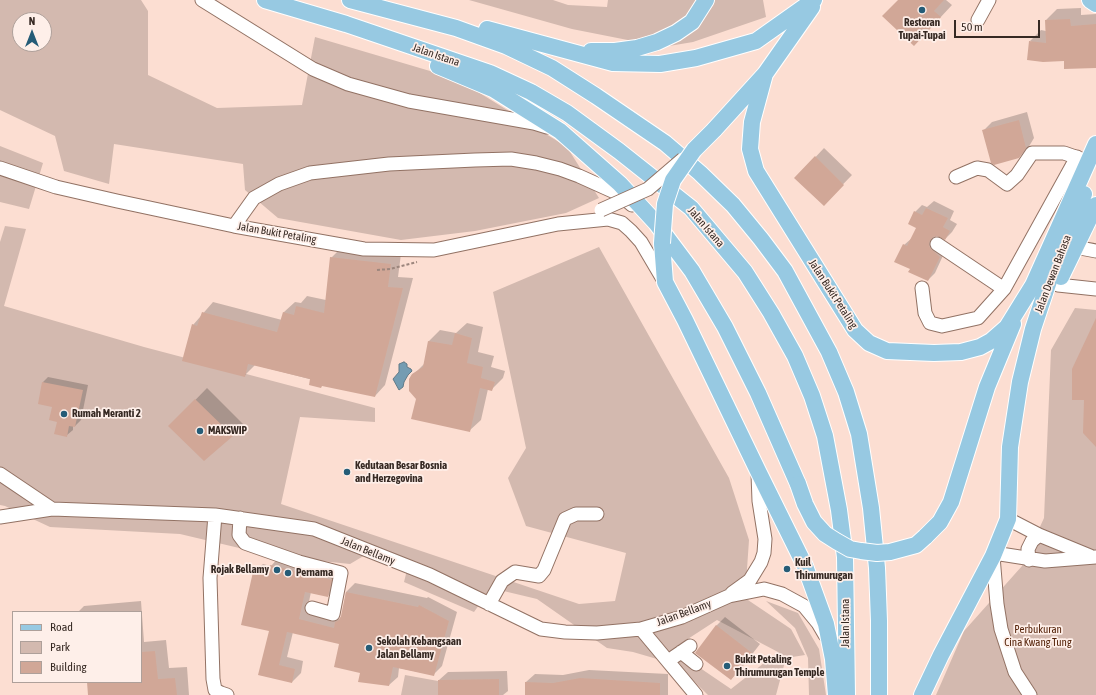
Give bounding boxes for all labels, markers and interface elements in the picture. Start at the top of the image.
marker: Restoran Tupai-Tupai [917,5,927,15]
north arrow [12,12,52,52]
scale bar [956,12,1042,38]
text: N [29,15,35,27]
place label: Restoran Tupai-Tupai [898,16,946,42]
text: 50 m [961,20,983,34]
street label: Jalan Istana [411,41,461,69]
street label: Jalan Istana [685,204,727,250]
street label: Jalan Bukit Petaling [237,220,317,246]
street label: Jalan Dewan Bahasa [1032,233,1074,315]
street label: Jalan Bukit Petaling [806,257,860,331]
place label: Rumah Meranti 2 [72,407,141,421]
marker: Rumah Meranti 2 [59,409,69,419]
place label: MAKSWIP [208,424,247,438]
marker: MAKSWIP [195,426,205,436]
place label: Kedutaan Besar Bosnia and Herzegovina [355,459,447,485]
marker: Kedutaan Besar Bosnia and Herzegovina [342,467,352,477]
street label: Jalan Bellamy [339,534,397,568]
place label: Kuil Thirumurugan [795,556,853,582]
place label: Rojak Bellamy [211,563,269,577]
marker: Kuil Thirumurugan [782,564,792,574]
marker: Rojak Bellamy [272,565,282,575]
place label: Pernama [296,566,333,580]
marker: Pernama [283,568,293,578]
street label: Jalan Bellamy [655,597,713,629]
street label: Jalan Istana [839,599,853,647]
legend [12,611,142,683]
text: Road [50,620,73,634]
park label: Perbukuran Cina Kwang Tung [1004,623,1072,649]
place label: Sekolah Kebangsaan Jalan Bellamy [377,635,461,661]
text: Park [50,640,70,654]
marker: Sekolah Kebangsaan Jalan Bellamy [364,643,374,653]
place label: Bukit Petaling Thirumurugan Temple [735,653,824,679]
text: Building [50,660,87,674]
marker: Bukit Petaling Thirumurugan Temple [722,661,732,671]

